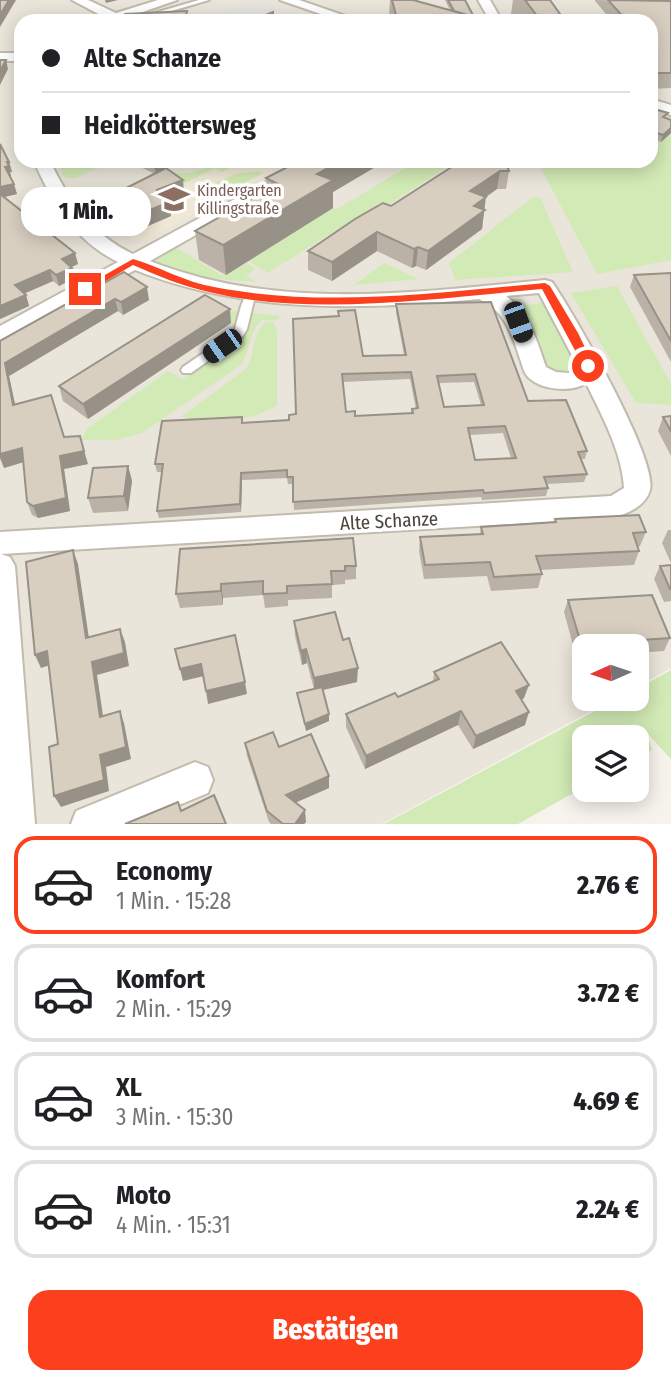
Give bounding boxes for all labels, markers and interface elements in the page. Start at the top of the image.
text: Alte Schanze [84,43,221,74]
text: Heidköttersweg [84,110,256,141]
place label: Kindergarten Killingstraße [197,181,282,218]
school or university icon: Kindergarten Killingstraße [157,182,191,216]
callout: 1 Min. [20,188,150,236]
text: 1 Min. [59,197,113,225]
route end [69,273,101,305]
car [501,299,536,345]
car [199,325,246,367]
route start [572,350,604,382]
street label: Alte Schanze [339,507,439,535]
north arrow [572,634,649,710]
map controls [572,634,649,802]
button: layers [572,725,649,802]
icon: car [32,854,95,917]
text: Economy [116,856,212,887]
text: 2.76 € [577,870,639,901]
text: 1 Min. · 15:28 [116,887,231,915]
icon: car [32,962,95,1025]
text: Komfort [116,964,205,995]
text: 3.72 € [578,978,639,1009]
text: 2 Min. · 15:29 [116,995,232,1023]
icon: car [32,1070,95,1133]
text: XL [116,1072,142,1103]
text: 4.69 € [573,1086,639,1117]
text: 3 Min. · 15:30 [116,1103,234,1131]
icon: car [32,1178,95,1241]
text: Moto [116,1180,171,1211]
text: 2.24 € [576,1194,639,1225]
text: 4 Min. · 15:31 [116,1211,231,1239]
button: Bestätigen [28,1290,643,1370]

